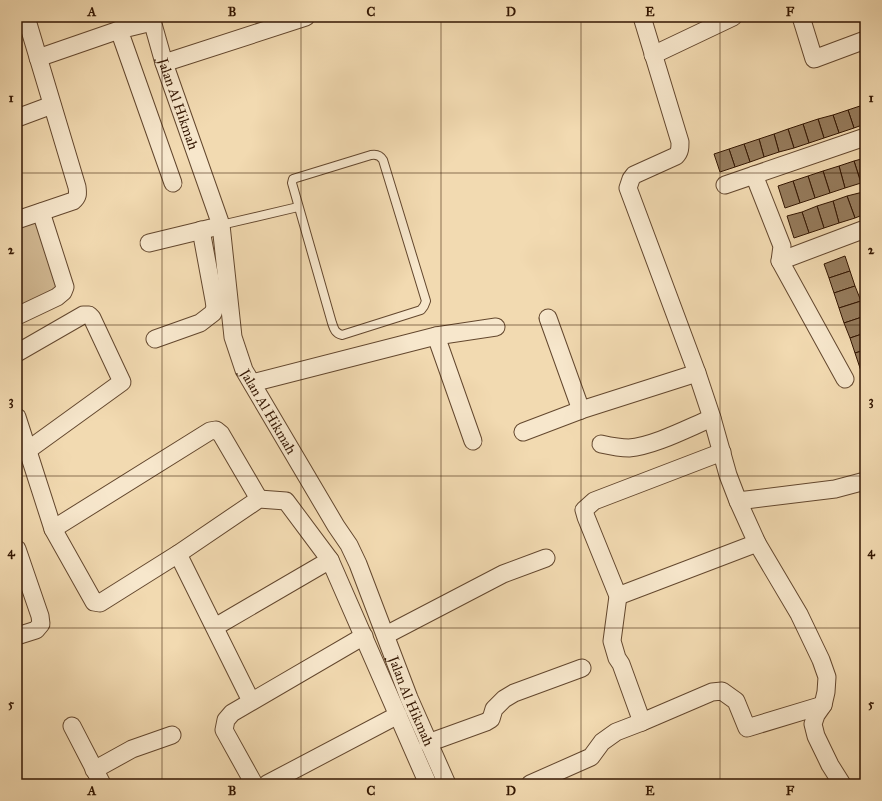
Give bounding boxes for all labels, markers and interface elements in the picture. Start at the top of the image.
text: A [87,4,97,20]
text: B [228,4,237,20]
text: C [367,4,376,20]
text: D [506,4,516,20]
text: E [645,4,655,20]
text: F [786,4,795,20]
street label: Jalan Al Hikmah [153,54,202,152]
text: 1 [8,90,14,106]
text: 1 [868,90,874,106]
text: 2 [8,242,15,258]
text: 2 [868,242,875,258]
street label: Jalan Al Hikmah [235,364,300,457]
text: 3 [8,393,14,409]
text: 3 [868,393,874,409]
text: 4 [7,544,15,560]
text: 4 [867,544,875,560]
street label: Jalan Al Hikmah [384,652,438,749]
text: 5 [8,696,15,712]
text: 5 [868,696,875,712]
text: A [87,783,97,799]
text: B [228,783,237,799]
text: C [367,783,376,799]
text: D [506,783,516,799]
text: E [645,783,655,799]
text: F [786,783,795,799]

